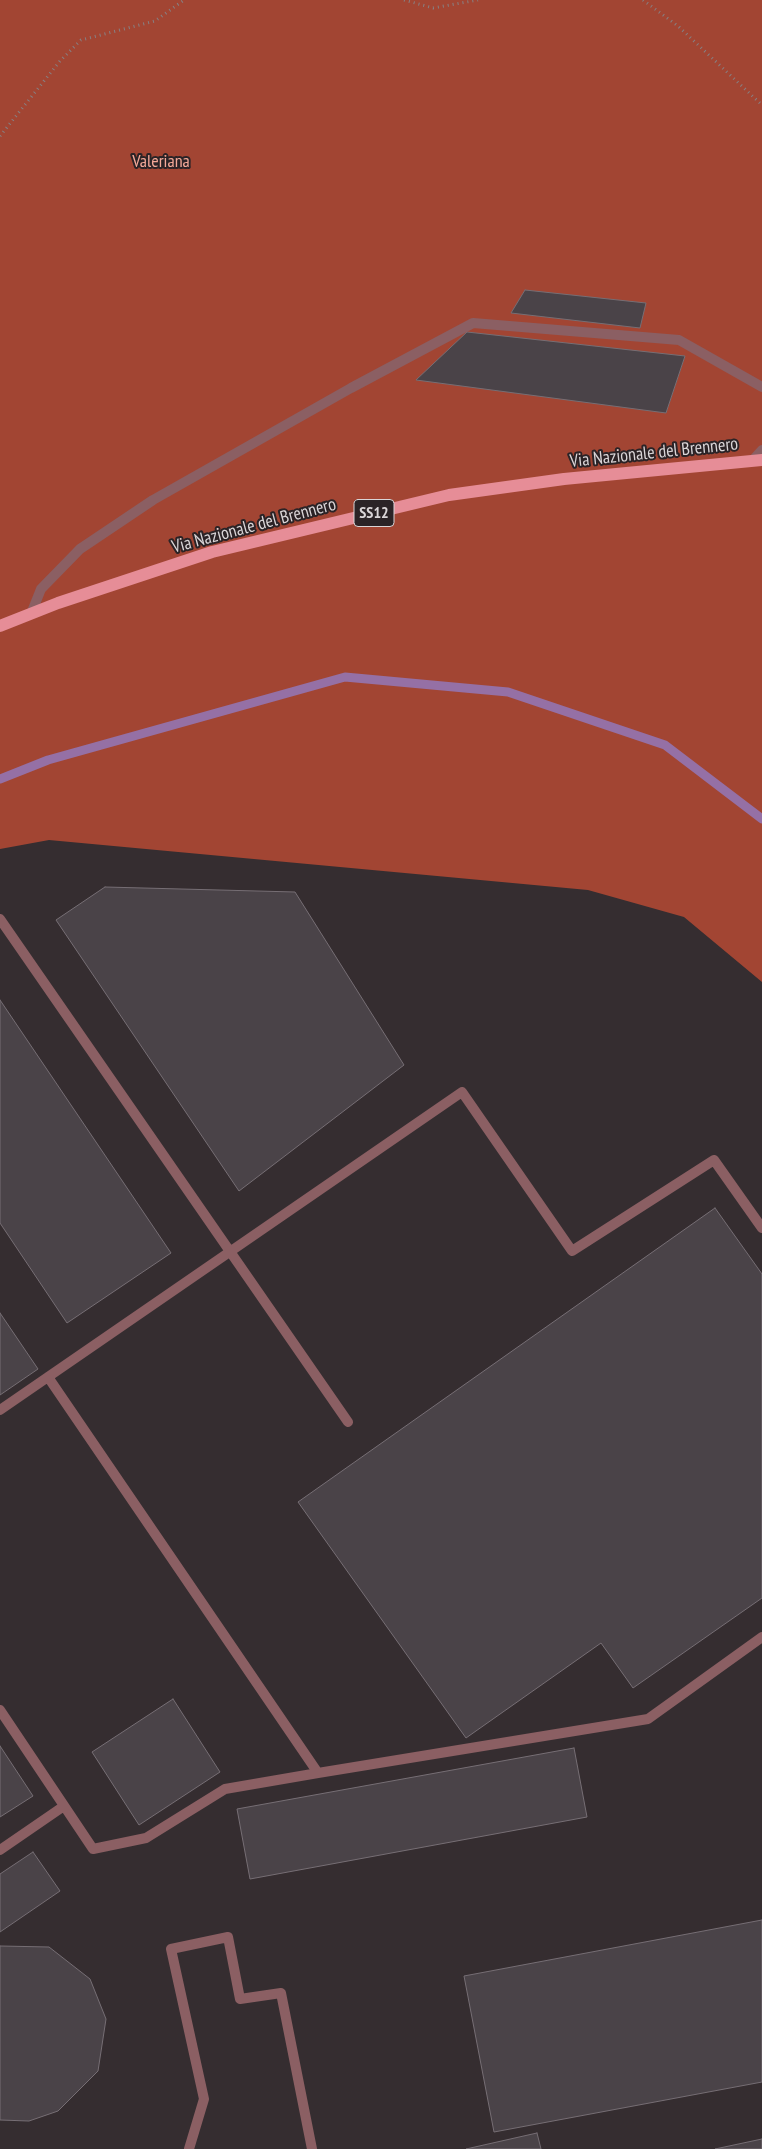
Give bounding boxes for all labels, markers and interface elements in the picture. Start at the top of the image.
park label: Valeriana [132,151,190,173]
street label: Via Nazionale del Brennero [569,433,739,473]
street label: Via Nazionale del Brennero [170,494,338,558]
road number: SS12 [354,499,394,526]

